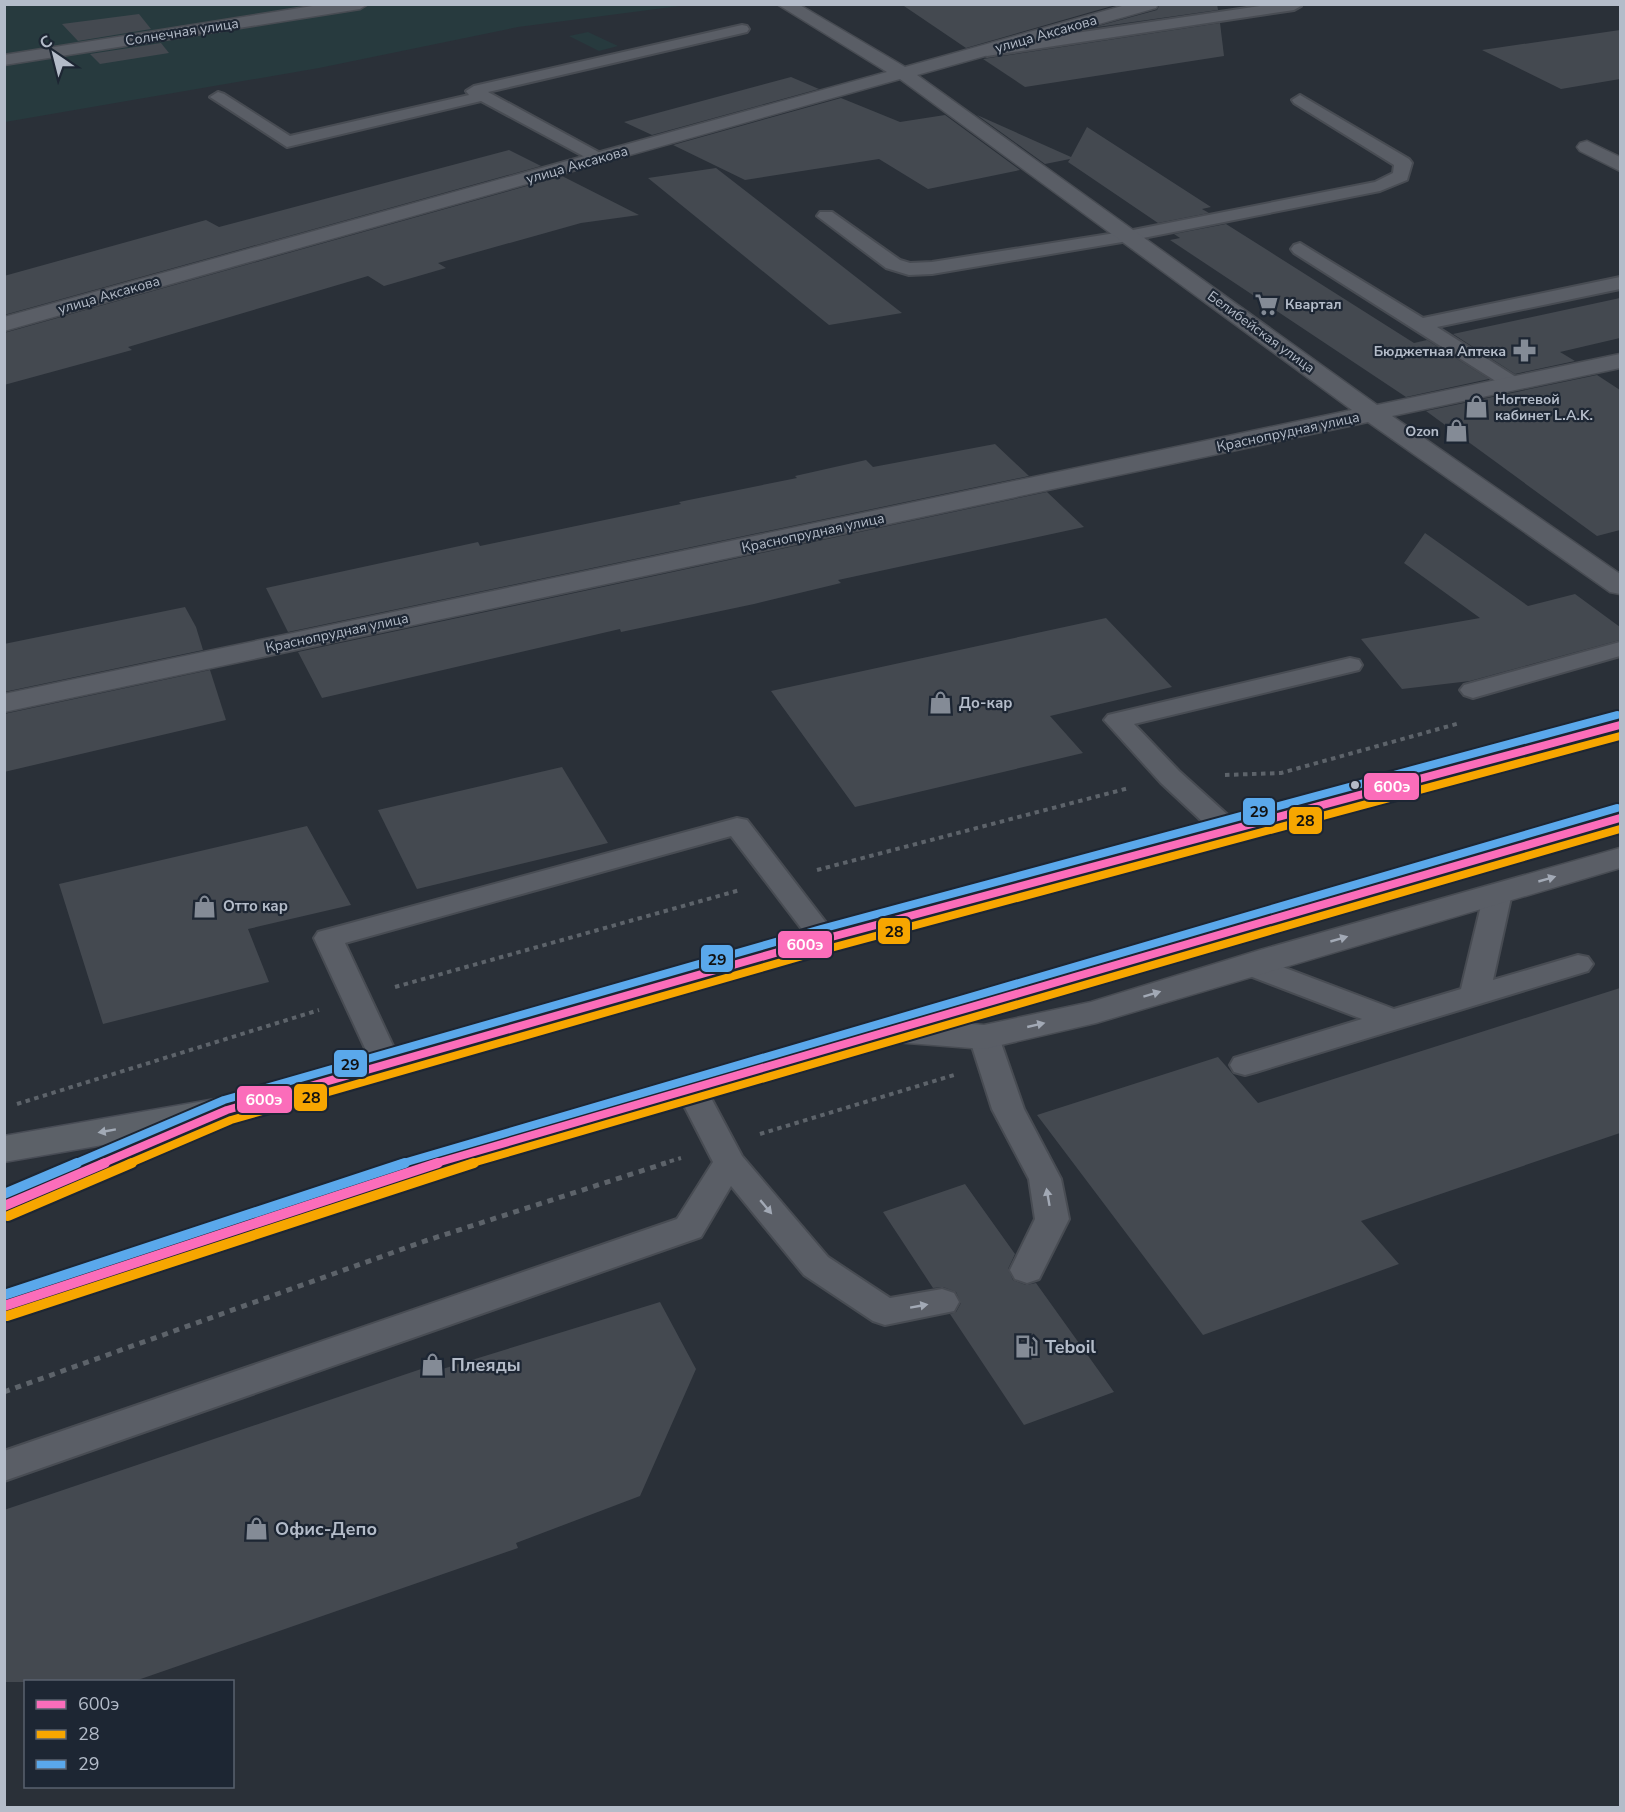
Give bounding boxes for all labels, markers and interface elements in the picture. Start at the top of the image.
street label: улица Аксакова [993,10,1099,58]
street label: Солнечная улица [124,14,240,50]
north arrow [24,24,84,84]
text: С [35,30,57,55]
street label: улица Аксакова [524,141,630,189]
street label: улица Аксакова [56,271,162,319]
street label: Белибейская улица [1203,287,1319,377]
supermarket icon: Квартал [1254,291,1280,317]
place label: Квартал [1285,295,1342,314]
pharmacy icon: Бюджетная Аптека [1511,338,1537,364]
place label: Бюджетная Аптека [1374,342,1506,361]
place label: Ногтевой кабинет L.A.K. [1495,390,1593,425]
shop icon: Ногтевой кабинет L.A.K. [1464,394,1490,420]
street label: Краснопрудная улица [1215,408,1361,456]
shop icon: Ozon [1444,418,1470,444]
place label: Ozon [1405,422,1439,441]
street label: Краснопрудная улица [740,509,886,557]
street label: Краснопрудная улица [264,609,410,657]
shop icon: До-кар [928,690,954,716]
place label: До-кар [959,693,1013,713]
line badge: 600э [1363,772,1420,801]
text: 600э [1374,776,1411,798]
unlabelled marker [1349,779,1361,791]
line badge: 29 [1242,797,1276,826]
text: 29 [1249,801,1269,823]
line badge: 28 [1288,806,1323,835]
text: 28 [1295,810,1315,832]
one-way arrow [1538,874,1556,883]
shop icon: Отто кар [192,893,218,919]
place label: Отто кар [223,896,288,916]
line badge: 28 [877,917,911,945]
text: 28 [884,921,904,943]
line badge: 600э [777,930,833,959]
text: 600э [787,934,824,956]
one-way arrow [1330,934,1348,943]
line badge: 29 [700,944,734,973]
text: 29 [707,949,727,971]
one-way arrow [1143,989,1161,998]
one-way arrow [1026,1020,1045,1030]
line badge: 29 [333,1049,368,1078]
text: 29 [340,1054,360,1076]
line badge: 28 [293,1083,328,1112]
line badge: 600э [236,1085,293,1114]
text: 28 [301,1087,321,1109]
text: 600э [246,1089,283,1111]
one-way arrow [98,1126,117,1135]
one-way arrow [1043,1187,1052,1206]
one-way arrow [759,1199,772,1214]
one-way arrow [910,1301,929,1310]
fuel station icon: Teboil [1014,1334,1040,1360]
place label: Teboil [1045,1335,1096,1359]
shop icon: Плеяды [420,1352,446,1378]
place label: Плеяды [451,1353,521,1377]
shop icon: Офис-Депо [244,1516,270,1542]
place label: Офис-Депо [275,1517,377,1541]
legend [24,1680,234,1788]
text: 600э [78,1692,119,1716]
text: 28 [78,1722,100,1746]
text: 29 [78,1752,100,1776]

